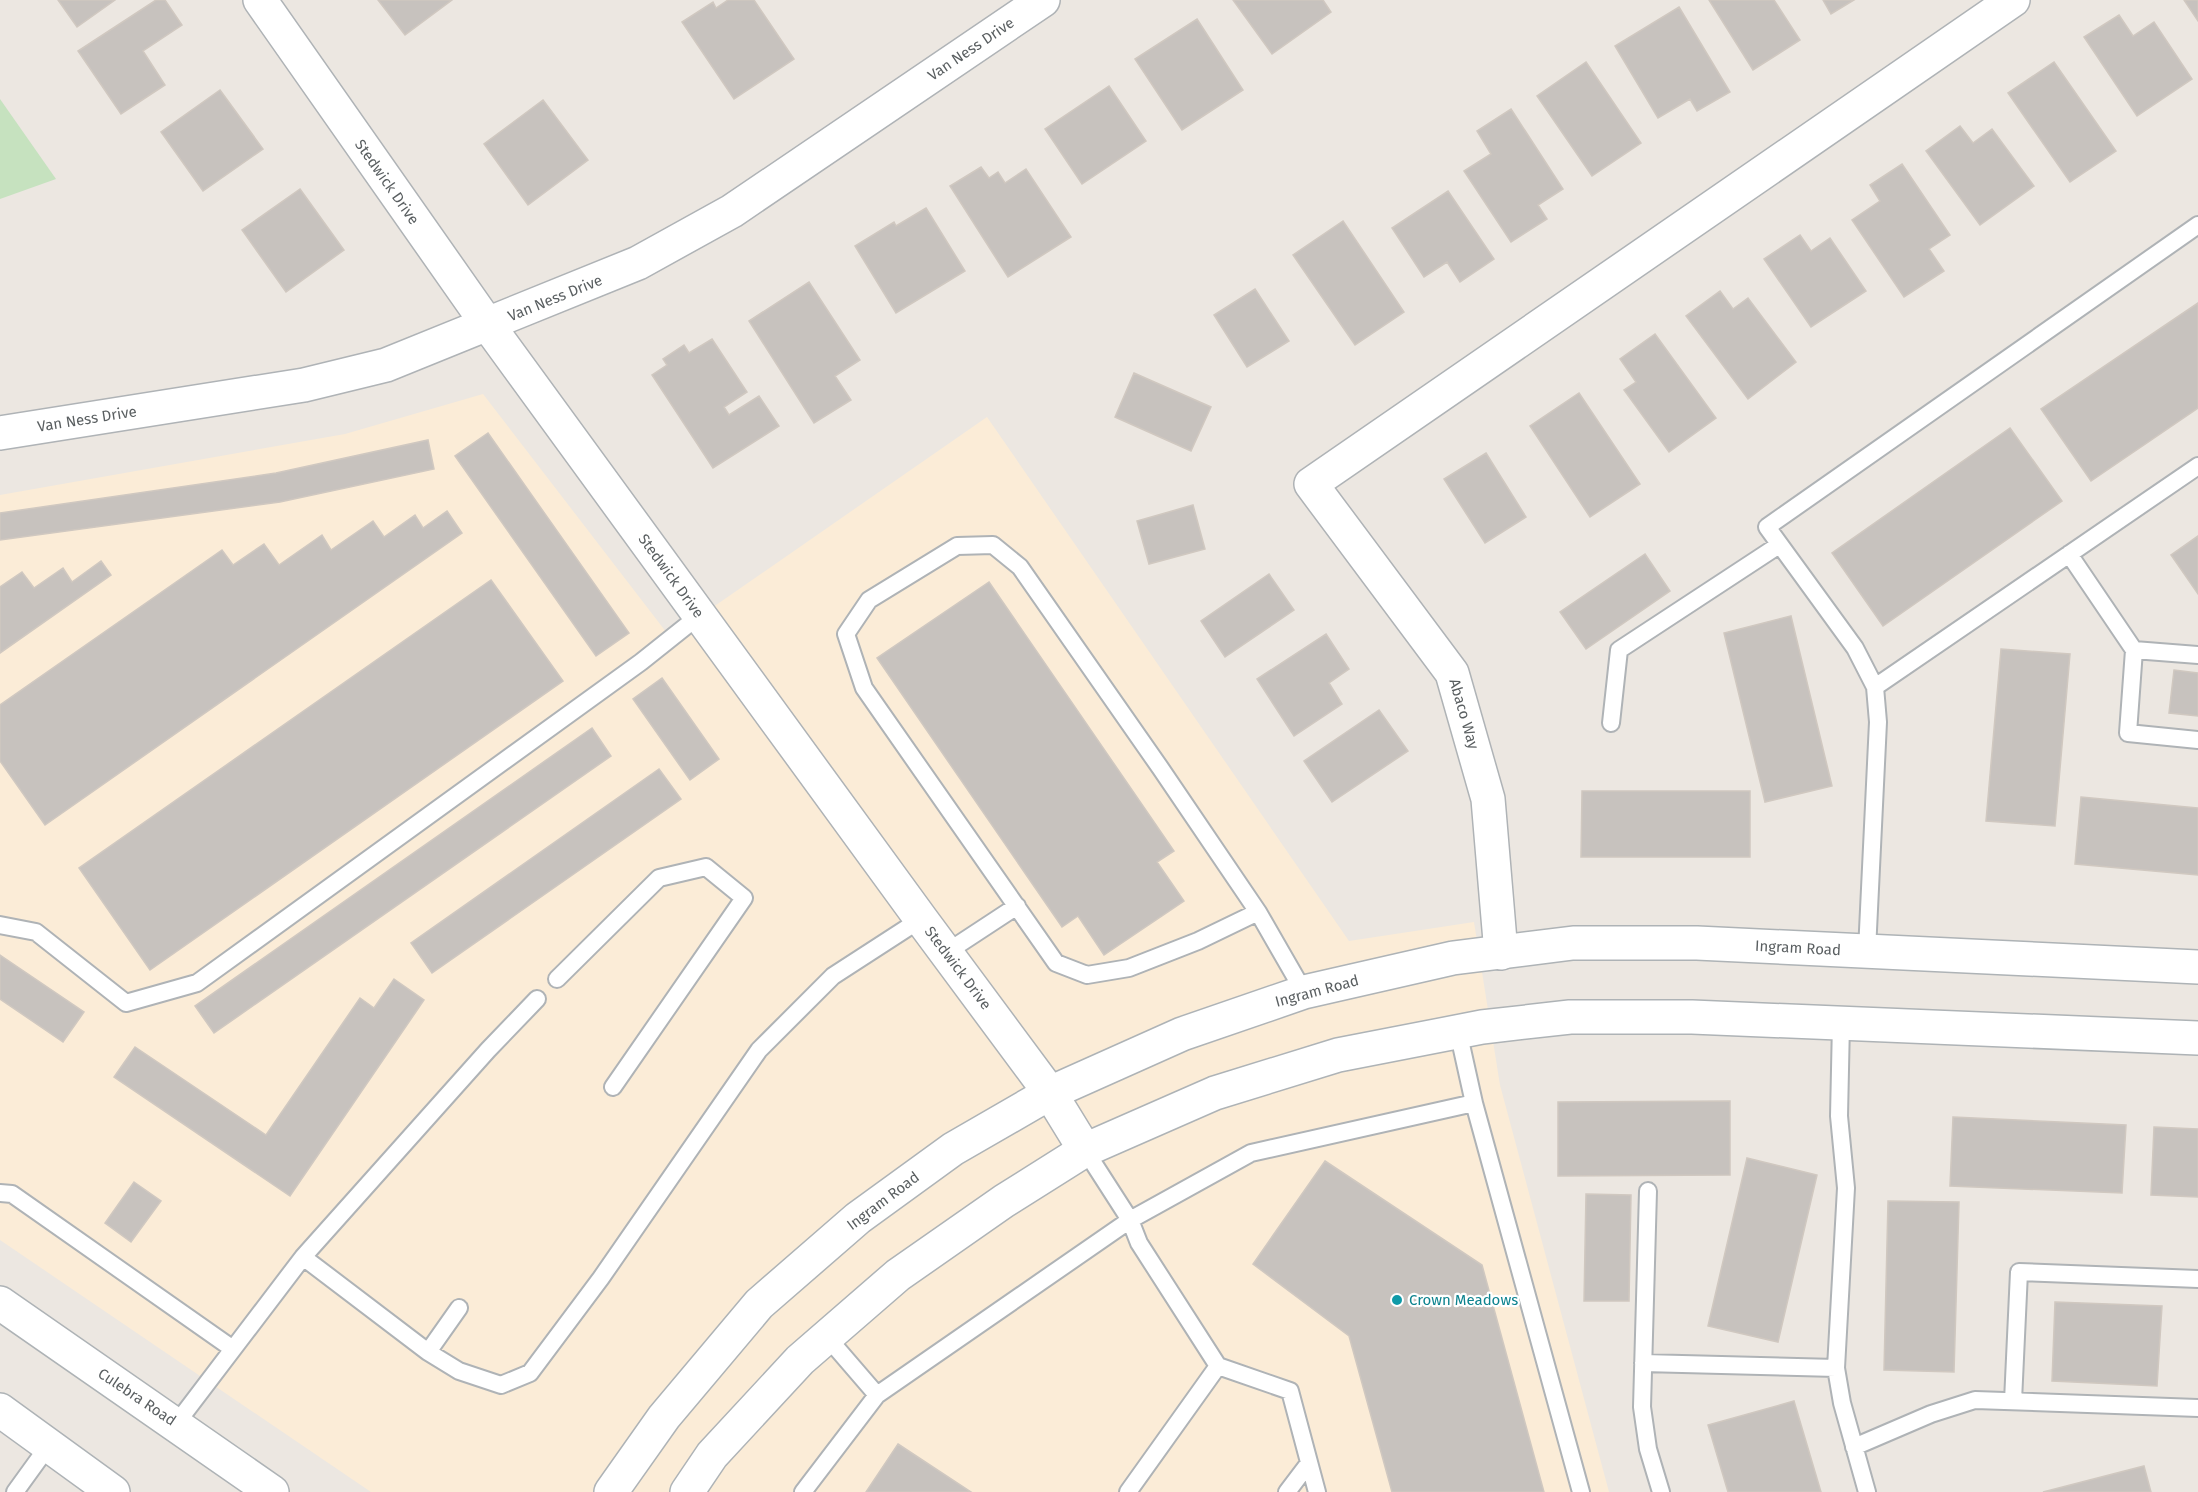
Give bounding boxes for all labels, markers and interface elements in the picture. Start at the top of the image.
street label: Van Ness Drive [924,14,1018,84]
street label: Stedwick Drive [351,136,423,228]
street label: Van Ness Drive [505,271,605,325]
street label: Van Ness Drive [36,402,138,436]
street label: Stedwick Drive [634,530,708,622]
street label: Abaco Way [1445,677,1483,752]
street label: Stedwick Drive [921,923,995,1013]
street label: Ingram Road [1755,937,1841,959]
street label: Ingram Road [1273,971,1361,1011]
street label: Ingram Road [843,1168,923,1234]
place label: Crown Meadows [1409,1291,1518,1309]
marker: Crown Meadows [1390,1293,1404,1307]
street label: Culebra Road [95,1364,179,1430]

